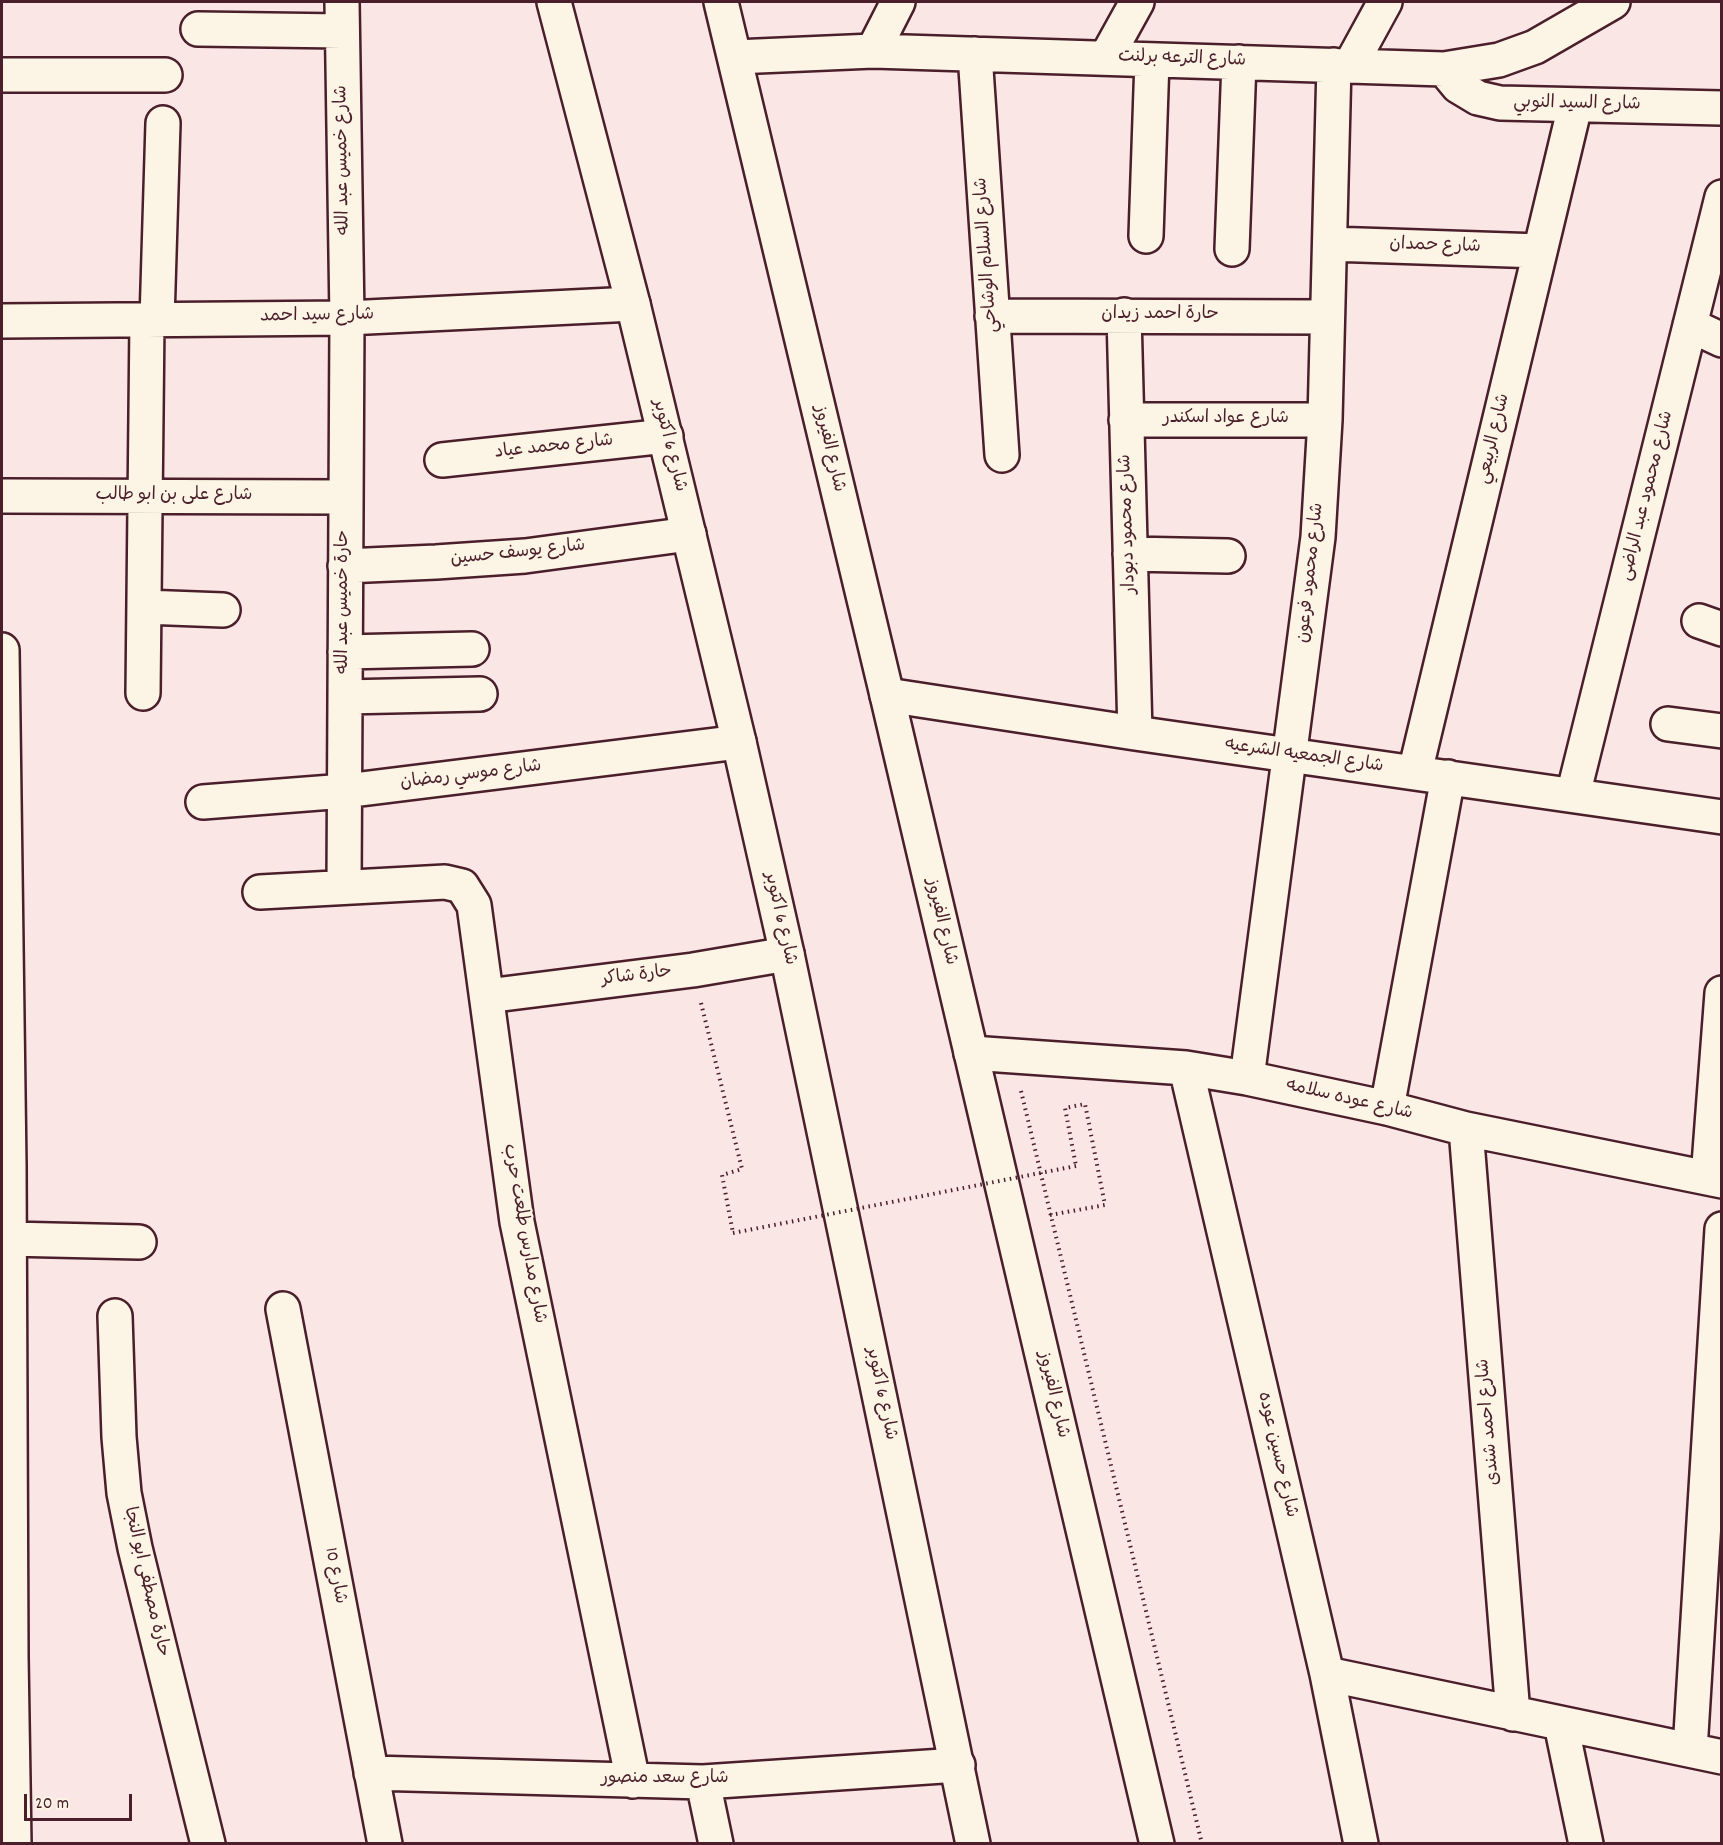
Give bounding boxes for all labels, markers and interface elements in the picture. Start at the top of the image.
street label: شارع الترعه برلنت [1118,47,1246,73]
street label: شارع خميس عبد الله [332,85,356,235]
street label: شارع السيد النوبي [1513,93,1641,117]
street label: شارع السلام الوشاحي [972,176,1004,334]
street label: شارع حمدان [1389,235,1481,259]
street label: شارع سيد احمد [260,305,374,329]
street label: حارة احمد زيدان [1101,305,1219,327]
street label: شارع الربيعي [1474,392,1516,486]
street label: شارع 6 اكتوبر [646,398,690,494]
street label: شارع الفيروز [808,404,848,494]
street label: شارع عواد اسكندر [1163,409,1289,431]
street label: شارع محمود عبد الراضى [1616,409,1680,583]
street label: شارع محمد عياد [494,431,614,465]
street label: شارع محمود دبودار [1116,454,1142,594]
street label: شارع على بن ابو طالب [96,486,252,508]
street label: شارع محمود فرعون [1294,502,1330,644]
street label: حارة خميس عبد الله [334,530,356,674]
street label: شارع يوسف حسين [449,536,587,572]
street label: شارع الجمعيه الشرعيه [1223,735,1385,779]
street label: شارع موسي رمضان [399,757,543,795]
street label: شارع 6 اكتوبر [758,871,800,967]
street label: شارع الفيروز [920,877,960,967]
street label: حارة شاكر [601,962,673,992]
street label: شارع عوده سلامه [1284,1076,1414,1126]
street label: شارع مدارس طلعت حرب [497,1142,549,1326]
street label: شارع 6 اكتوبر [860,1346,900,1442]
street label: شارع الفيروز [1032,1350,1072,1440]
street label: شارع احمد شندى [1474,1358,1506,1486]
street label: شارع حسين عوده [1251,1390,1301,1520]
street label: حارة مصطفى ابو النجا [117,1505,173,1659]
street label: شارع 10 [318,1546,350,1606]
street label: شارع سعد منصور [601,1769,729,1791]
scale bar [27,1782,135,1820]
text: 20 m [35,1792,69,1817]

